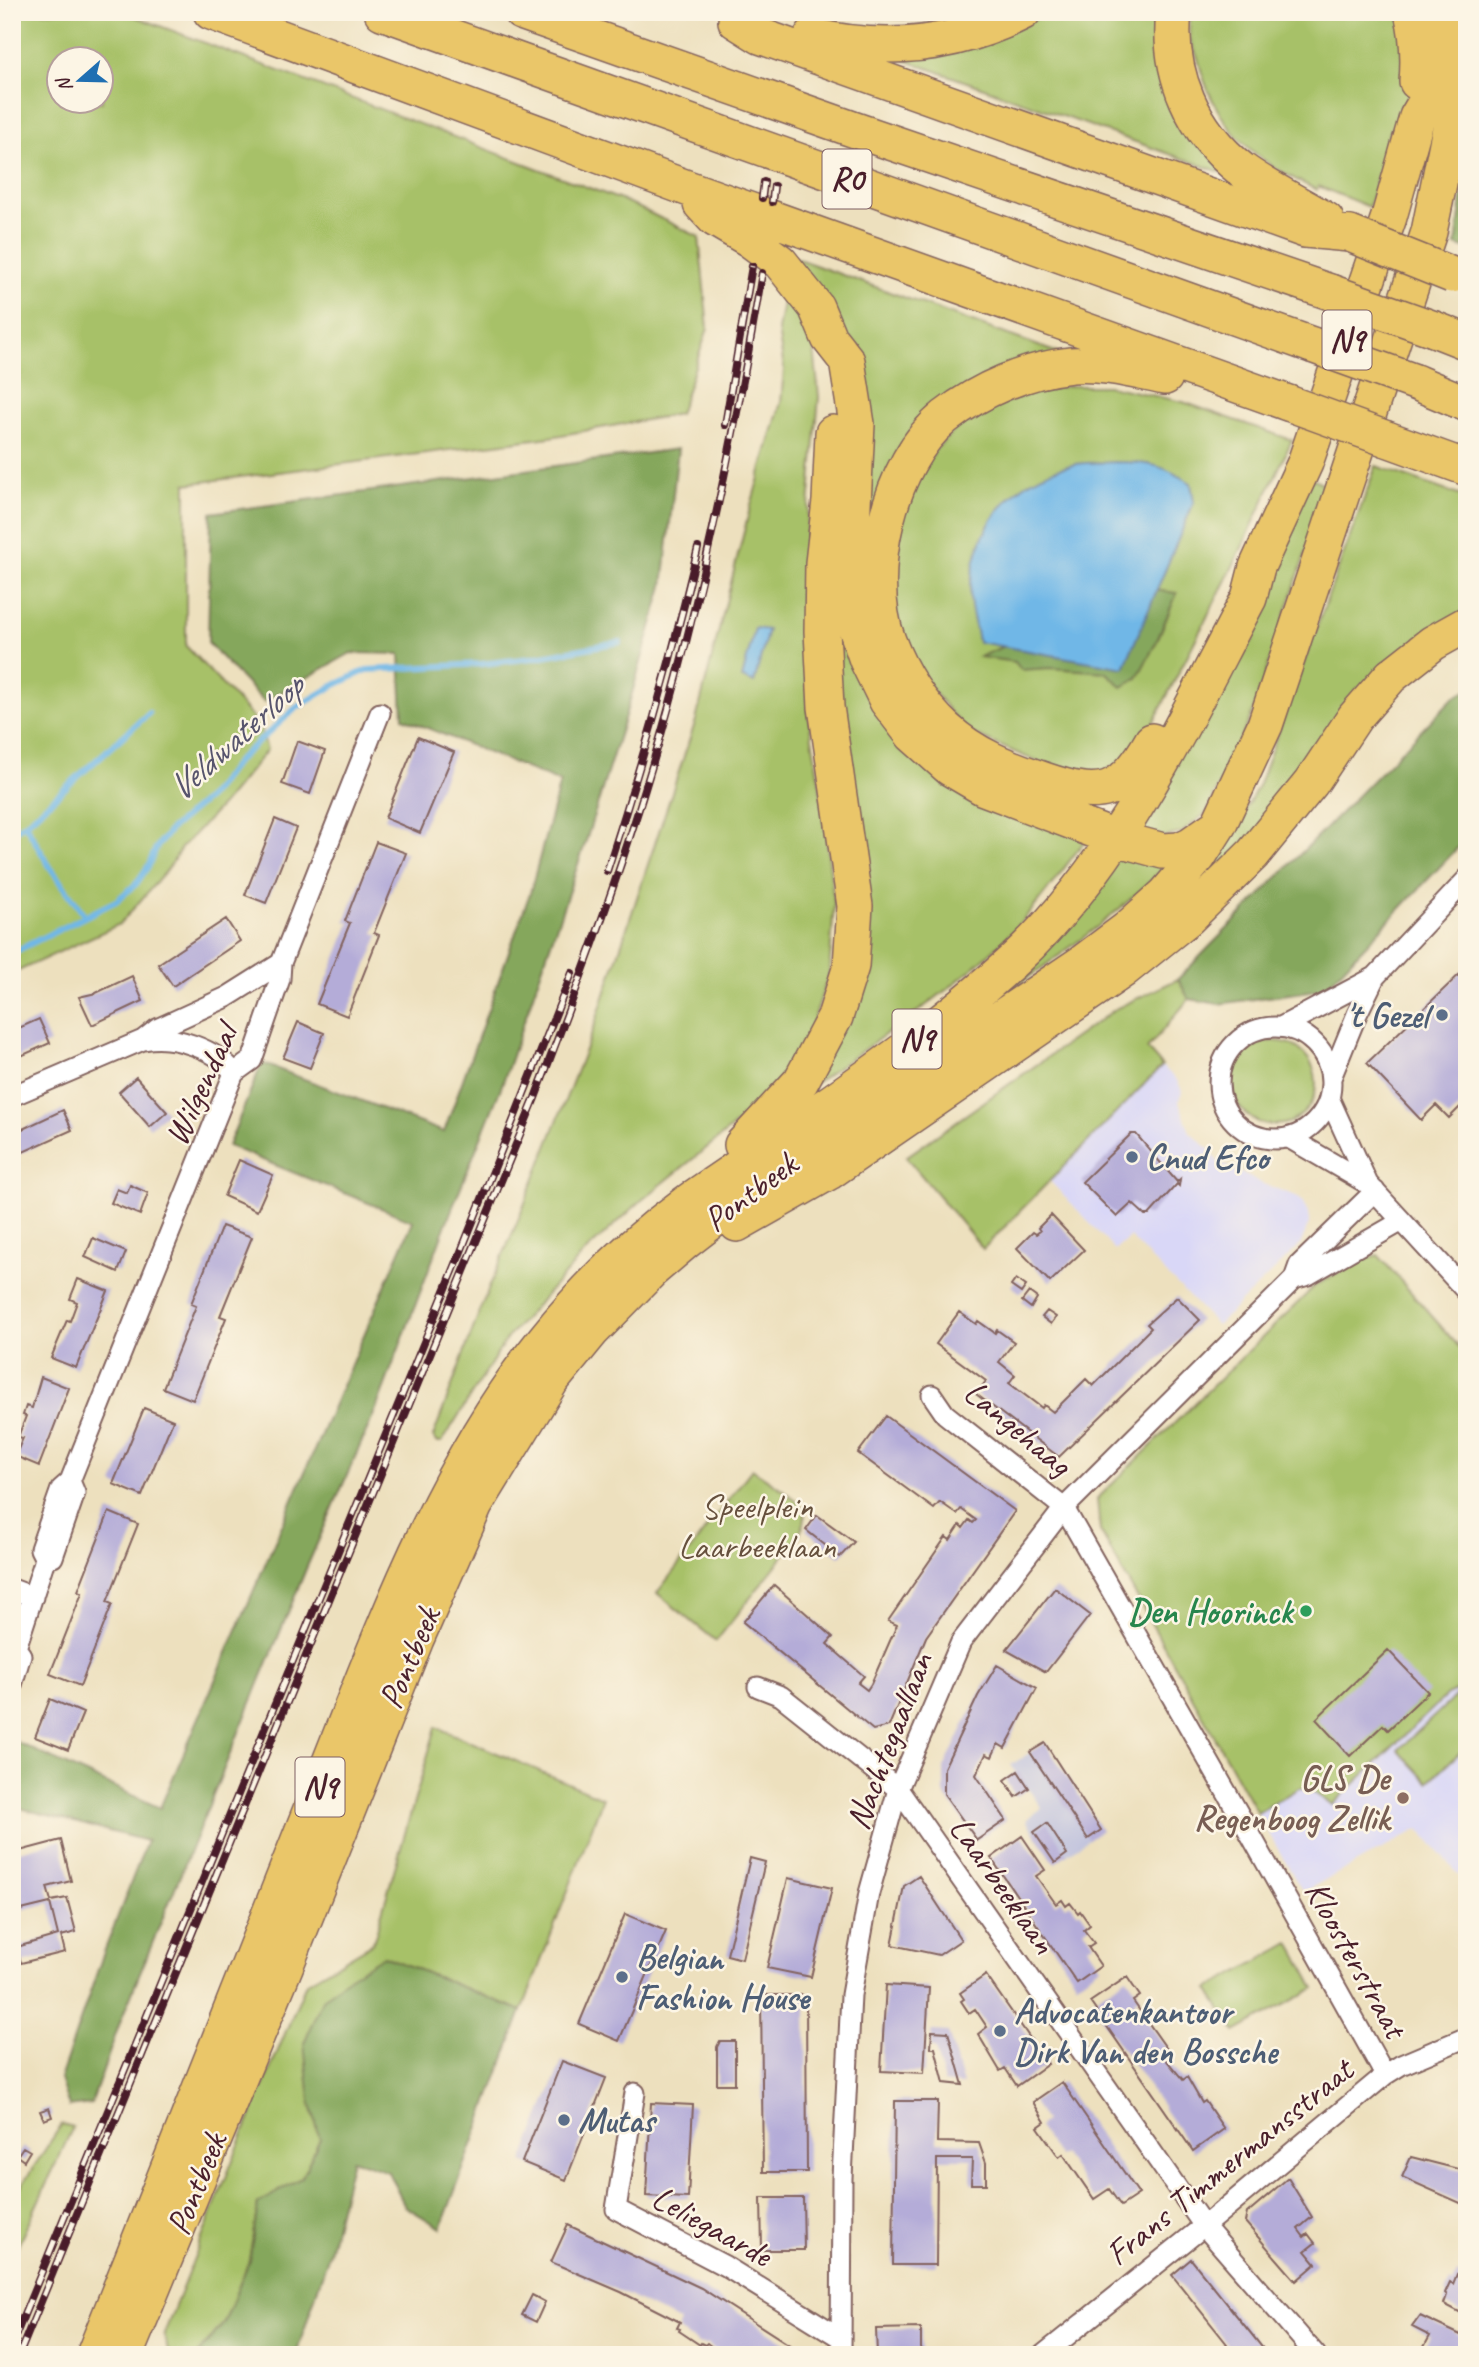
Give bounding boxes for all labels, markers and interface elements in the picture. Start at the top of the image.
north arrow [46,46,116,116]
text: N [51,73,78,95]
road number: R0 [822,150,872,209]
road number: N9 [1322,310,1372,370]
water label: Veldwaterloop [157,661,316,811]
place label: 't Gezel [1346,993,1435,1038]
marker: 't Gezel [1434,1007,1450,1023]
road number: N9 [892,1009,942,1068]
street label: Wilgendaal [154,1012,251,1152]
place label: Cnud Efco [1146,1135,1272,1180]
street label: Pontbeek [694,1140,808,1242]
marker: Cnud Efco [1124,1149,1140,1165]
street label: Langehaag [955,1370,1083,1487]
park label: Speelplein Laarbeeklaan [678,1484,836,1569]
place label: Den Hoorinck [1128,1589,1295,1634]
street label: Pontbeek [368,1598,452,1715]
marker: Den Hoorinck [1298,1603,1314,1619]
street label: Nachtegaallaan [835,1645,944,1836]
place label: GLS De Regenboog Zellik [1194,1756,1392,1841]
road number: N9 [296,1758,344,1816]
marker: GLS De Regenboog Zellik [1395,1790,1411,1806]
street label: Laarbeeklaan [939,1808,1067,1963]
street label: Kloosterstraat [1294,1873,1419,2048]
place label: Belgian Fashion House [636,1935,811,2020]
marker: Belgian Fashion House [614,1969,630,1985]
place label: Advocatenkantoor Dirk Van den Bossche [1014,1989,1279,2074]
marker: Advocatenkantoor Dirk Van den Bossche [992,2023,1008,2039]
street label: Frans Timmermansstraat [1096,2046,1365,2276]
place label: Mutas [578,2098,658,2143]
marker: Mutas [556,2112,572,2128]
street label: Pontbeek [155,2124,238,2241]
street label: Leliegaarde [644,2175,782,2278]

